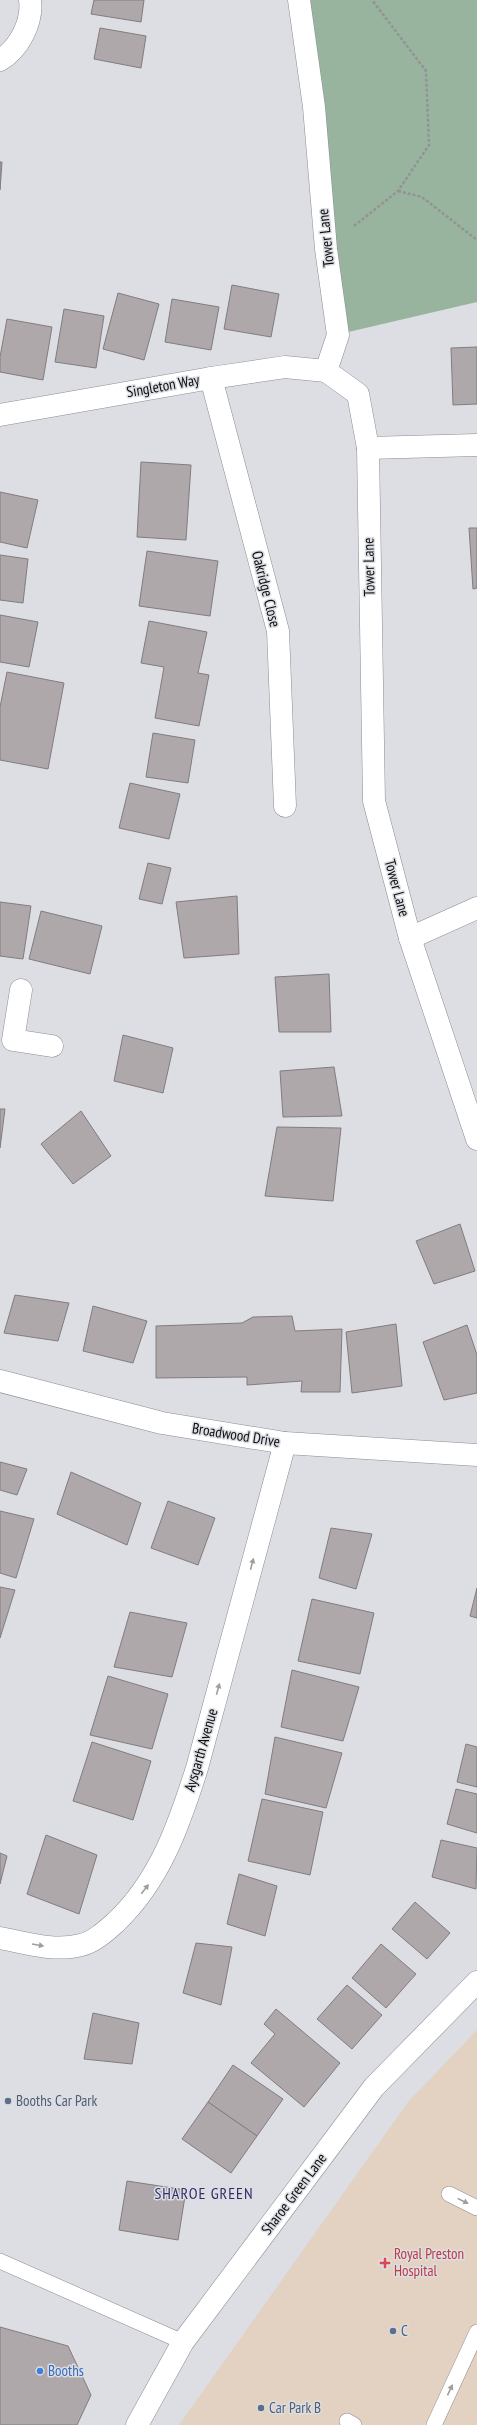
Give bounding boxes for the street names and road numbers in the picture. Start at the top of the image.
street label: Tower Lane [313,208,338,268]
street label: Singleton Way [125,370,201,401]
street label: Tower Lane [358,538,379,596]
street label: Oakridge Close [248,549,285,629]
street label: Tower Lane [381,857,414,919]
street label: Broadwood Drive [191,1418,281,1451]
street label: Aysgarth Avenue [180,1706,221,1794]
street label: Sharoe Green Lane [257,2149,330,2238]

